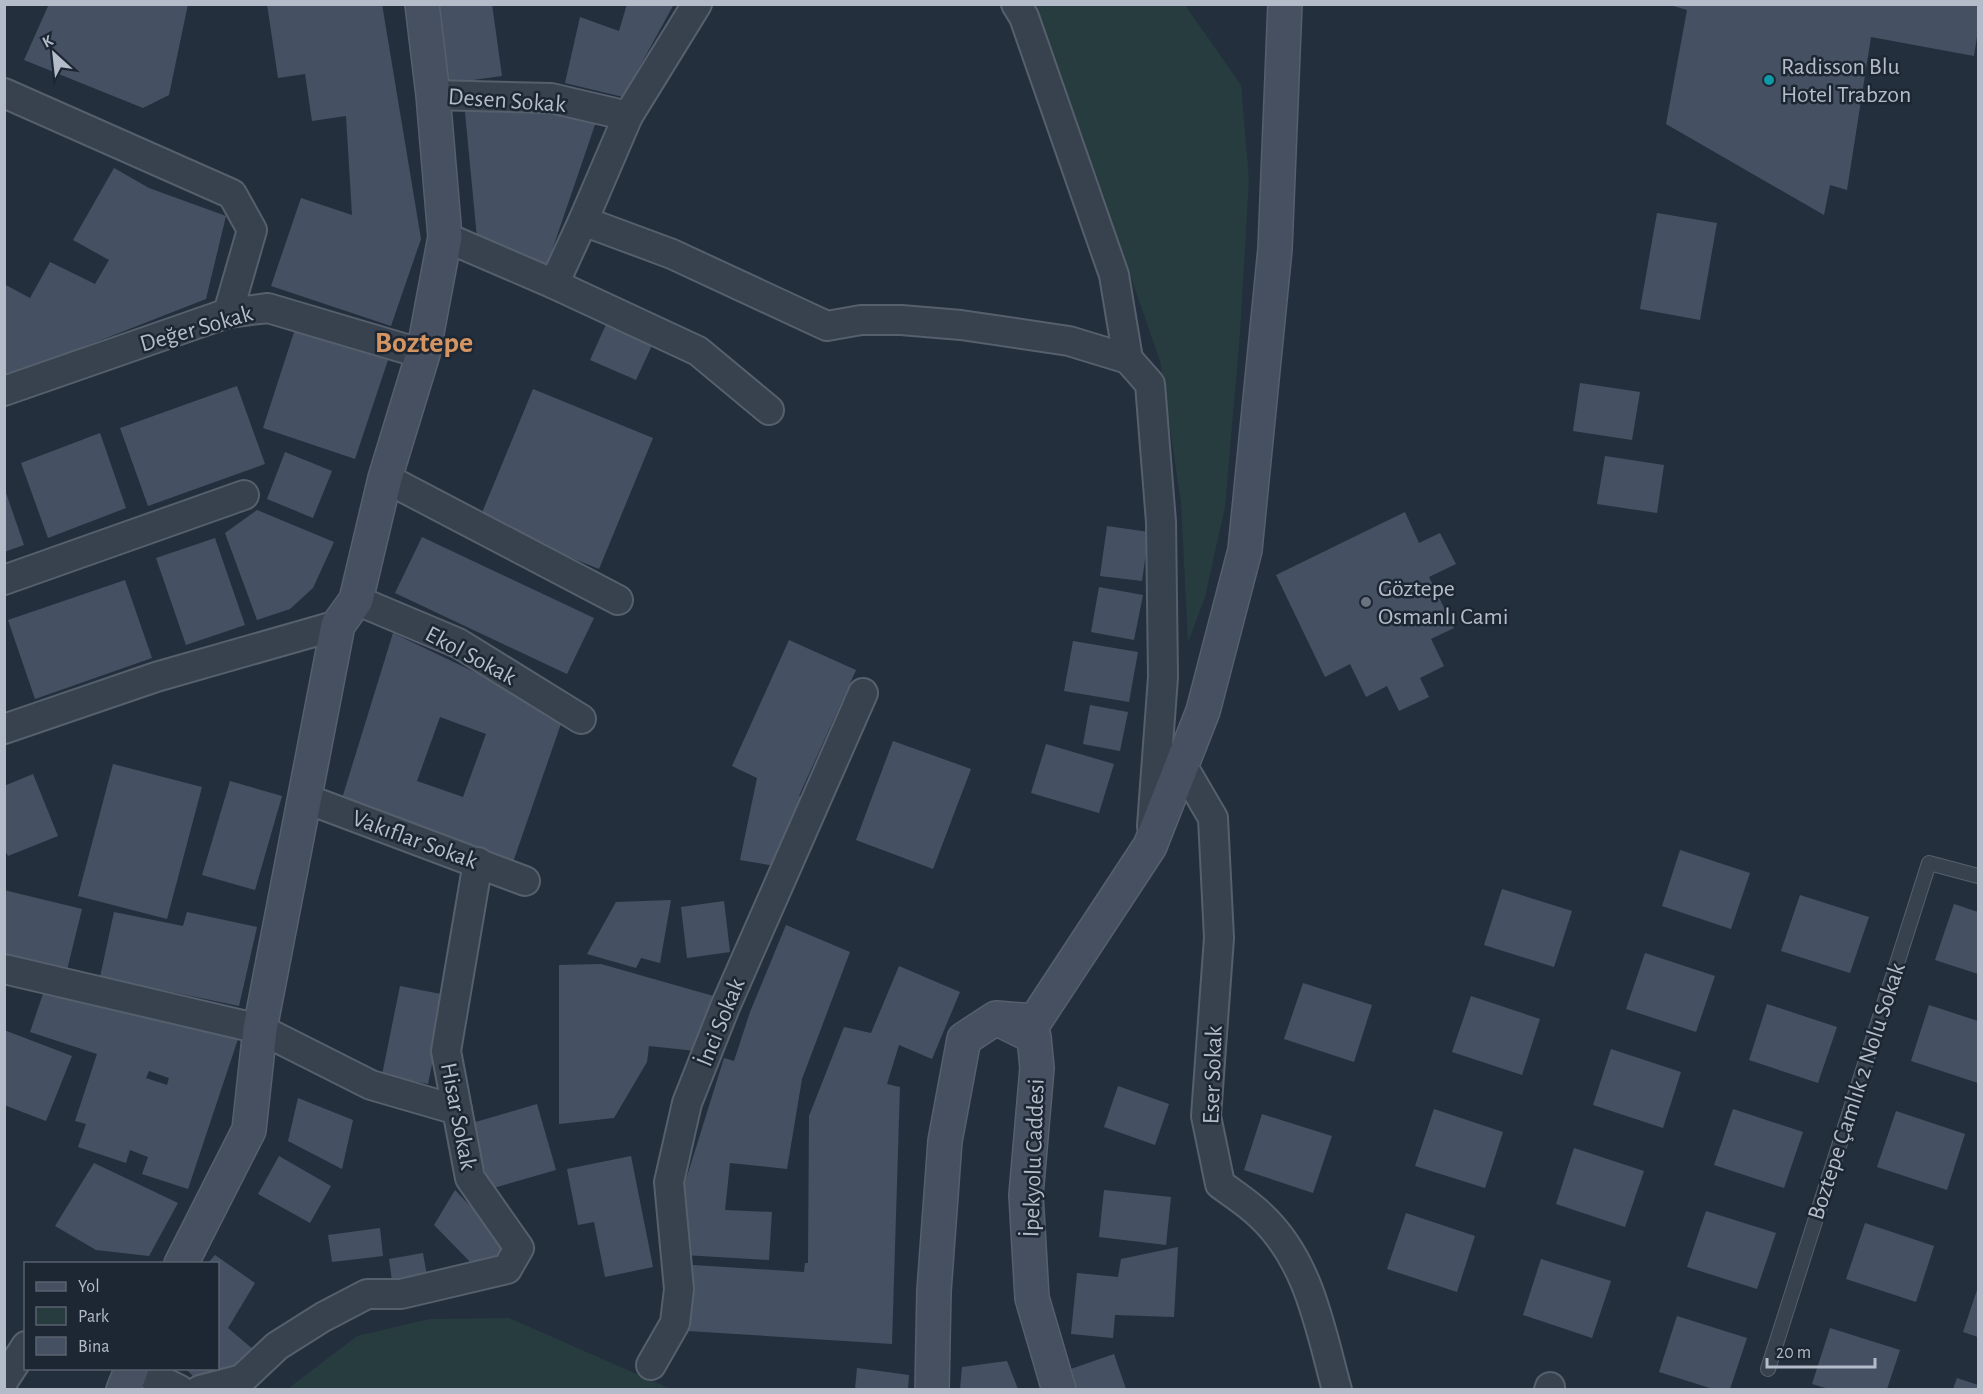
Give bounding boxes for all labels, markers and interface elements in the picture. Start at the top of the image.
north arrow [24,24,84,84]
text: K [40,32,56,51]
place label: Radisson Blu Hotel Trabzon [1781,55,1911,107]
marker: Radisson Blu Hotel Trabzon [1762,73,1776,87]
street label: Desen Sokak [447,85,567,117]
street label: Değer Sokak [137,301,255,356]
district label: Boztepe [375,328,473,358]
place label: Göztepe Osmanlı Cami [1378,577,1509,629]
marker: Göztepe Osmanlı Cami [1359,595,1373,609]
street label: Ekol Sokak [421,622,520,690]
street label: Vakıflar Sokak [349,806,481,874]
street label: Boztepe Çamlık 2 Nolu Sokak [1804,960,1910,1223]
street label: İnci Sokak [692,974,749,1070]
street label: Eser Sokak [1199,1025,1227,1125]
street label: Hisar Sokak [436,1061,480,1172]
street label: İpekyolu Caddesi [1018,1078,1049,1238]
legend [24,1262,219,1370]
text: Yol [78,1278,100,1296]
text: Park [78,1308,110,1326]
scale bar [1767,1331,1875,1369]
text: Bina [78,1338,110,1356]
text: 20 m [1776,1344,1811,1362]

